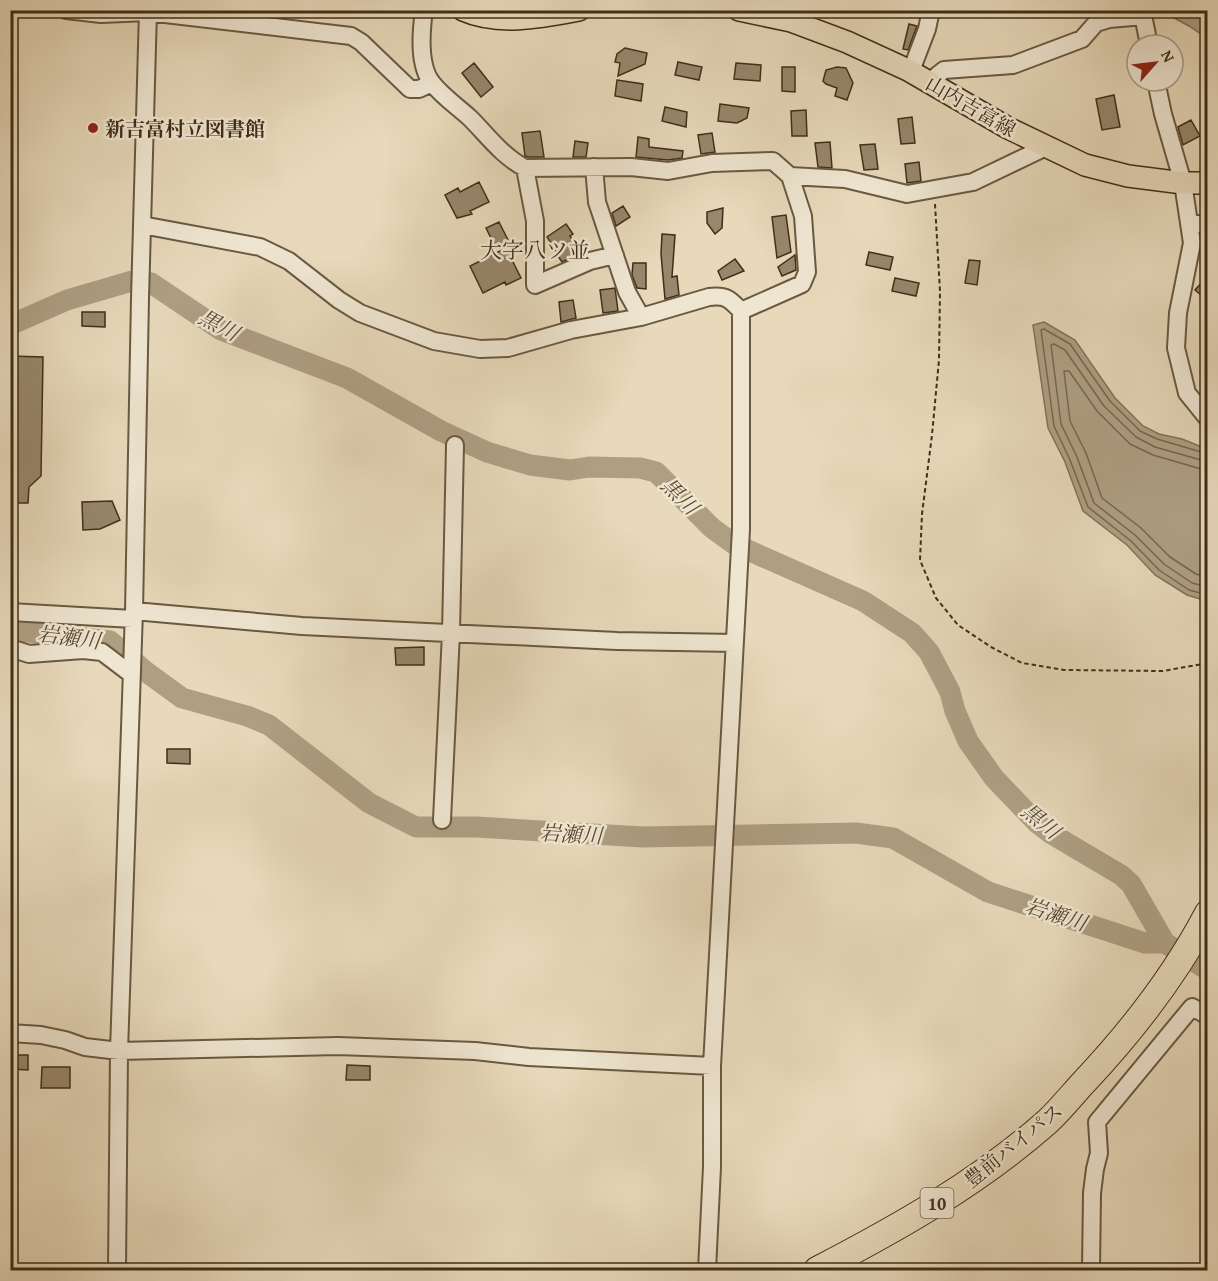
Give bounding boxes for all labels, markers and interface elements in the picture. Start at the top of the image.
north arrow [1125,33,1185,93]
text: N [1155,46,1181,67]
street label: 山内吉富線 [920,68,1022,144]
place label: 新吉富村立図書館 [105,114,265,143]
marker: 新吉富村立図書館 [86,121,100,135]
district label: 大字八ツ並 [480,234,590,266]
water label: 黒川 [193,301,247,349]
water label: 黒川 [654,470,707,523]
water label: 岩瀬川 [36,618,104,656]
water label: 黒川 [1015,796,1069,848]
water label: 岩瀬川 [539,817,605,851]
water label: 岩瀬川 [1021,890,1093,939]
street label: 豊前バイパス [957,1096,1069,1194]
road number: 10 [920,1188,954,1218]

